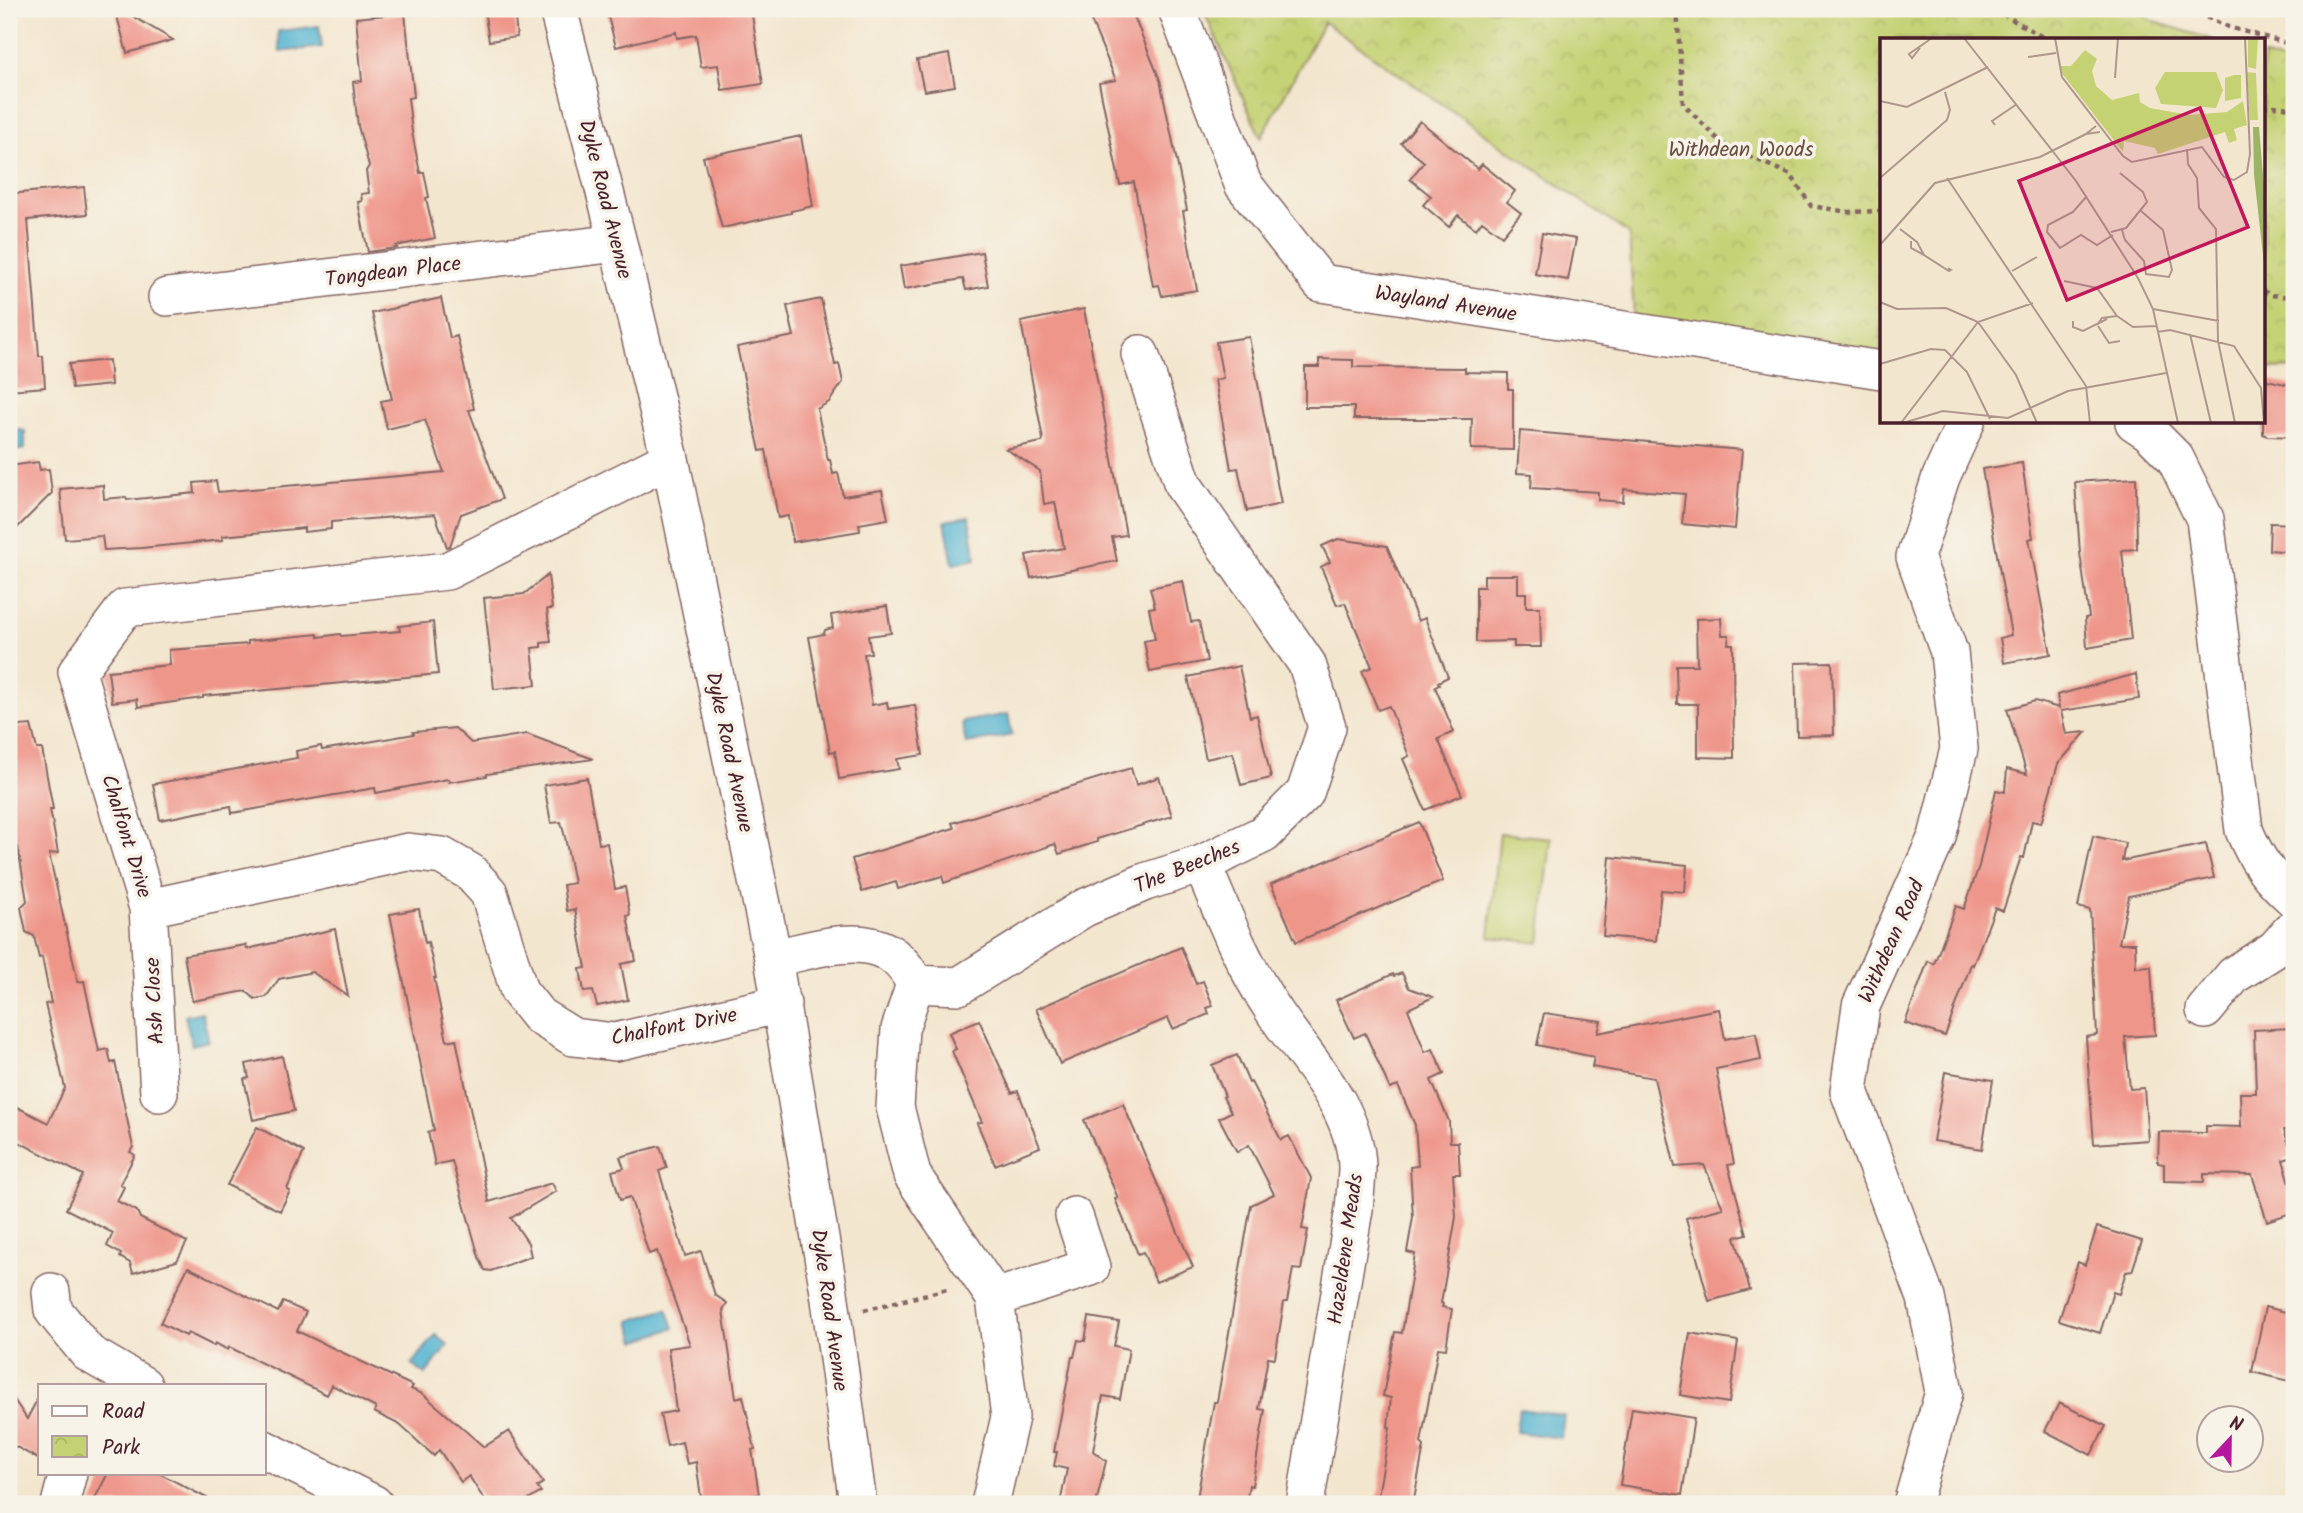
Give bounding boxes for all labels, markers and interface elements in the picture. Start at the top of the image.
inset map [1880,38,2264,424]
street label: Dyke Road Avenue [569,116,640,283]
park label: Withdean Woods [1668,134,1814,167]
street label: Tongdean Place [323,248,463,297]
street label: Wayland Avenue [1373,277,1520,332]
street label: Dyke Road Avenue [695,669,762,836]
street label: Chalfont Drive [91,771,160,903]
street label: The Beeches [1130,831,1246,904]
street label: Withdean Road [1850,874,1935,1009]
street label: Ash Close [137,956,174,1045]
street label: Chalfont Drive [608,999,741,1056]
street label: Hazeldene Meads [1320,1172,1373,1327]
street label: Dyke Road Avenue [801,1227,856,1394]
legend [38,1384,266,1474]
text: Road [102,1396,145,1429]
north arrow [2194,1404,2264,1474]
text: N [2224,1409,2247,1441]
text: Park [102,1432,140,1465]

